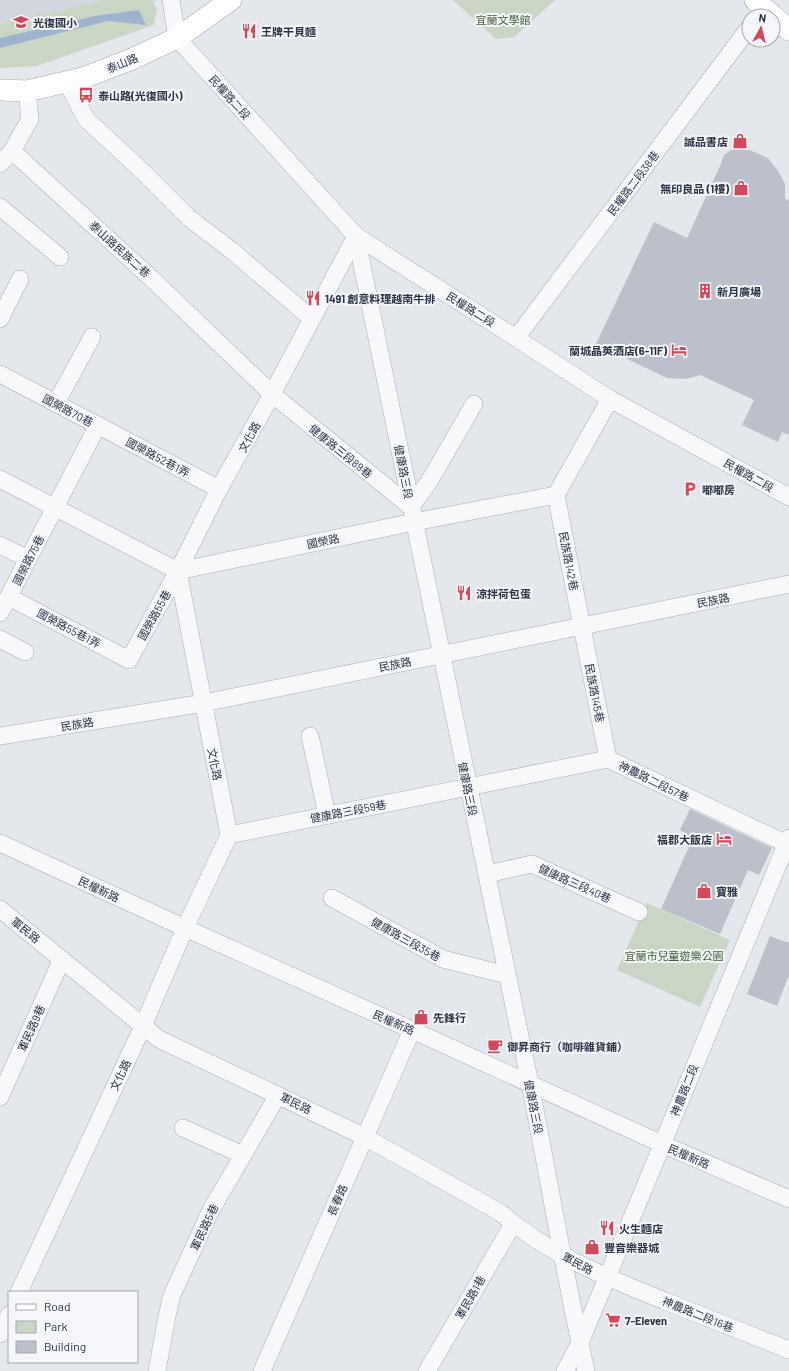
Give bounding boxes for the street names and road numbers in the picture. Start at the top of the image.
street label: 泰山路 [104,51,140,75]
street label: 民權路二段 [207,72,253,122]
street label: 民權路二段38巷 [605,148,661,218]
street label: 泰山路民族二巷 [87,218,153,280]
street label: 民權路二段 [444,289,498,329]
street label: 國榮路70巷 [40,391,96,429]
street label: 文化路 [235,419,263,455]
street label: 健康路三段89巷 [307,422,375,480]
street label: 國榮路52巷1弄 [124,435,192,479]
street label: 健康路三段 [392,444,416,500]
street label: 民權路二段 [722,456,776,494]
street label: 民族路142巷 [557,530,581,592]
street label: 國榮路 [306,531,340,551]
street label: 國榮路75巷 [10,533,46,587]
street label: 國榮路55巷 [135,588,173,642]
street label: 民族路 [696,590,730,610]
street label: 國榮路55巷1弄 [35,606,103,650]
street label: 民族路 [378,654,412,674]
street label: 民族路145巷 [583,663,607,723]
street label: 民族路 [60,715,94,733]
street label: 文化路 [205,747,225,781]
street label: 神農路二段57巷 [617,758,691,804]
street label: 健康路三段 [456,761,480,817]
street label: 健康路三段59巷 [309,797,387,825]
street label: 健康路三段40巷 [537,861,613,905]
street label: 民權新路 [76,874,122,904]
street label: 軍民路 [9,915,43,945]
street label: 健康路三段35巷 [369,915,443,963]
street label: 軍民路9巷 [15,1003,47,1053]
street label: 民權新路 [371,1007,417,1037]
street label: 文化路 [107,1057,133,1093]
street label: 神農路二段 [668,1062,700,1118]
street label: 健康路三段 [522,1079,546,1135]
street label: 軍民路 [278,1090,314,1116]
street label: 民權新路 [666,1141,712,1171]
street label: 長春路 [324,1182,350,1218]
street label: 軍民路5巷 [188,1202,220,1252]
street label: 軍民路 [560,1250,596,1276]
street label: 軍民路1巷 [452,1273,488,1321]
street label: 神農路二段16巷 [661,1294,735,1334]

